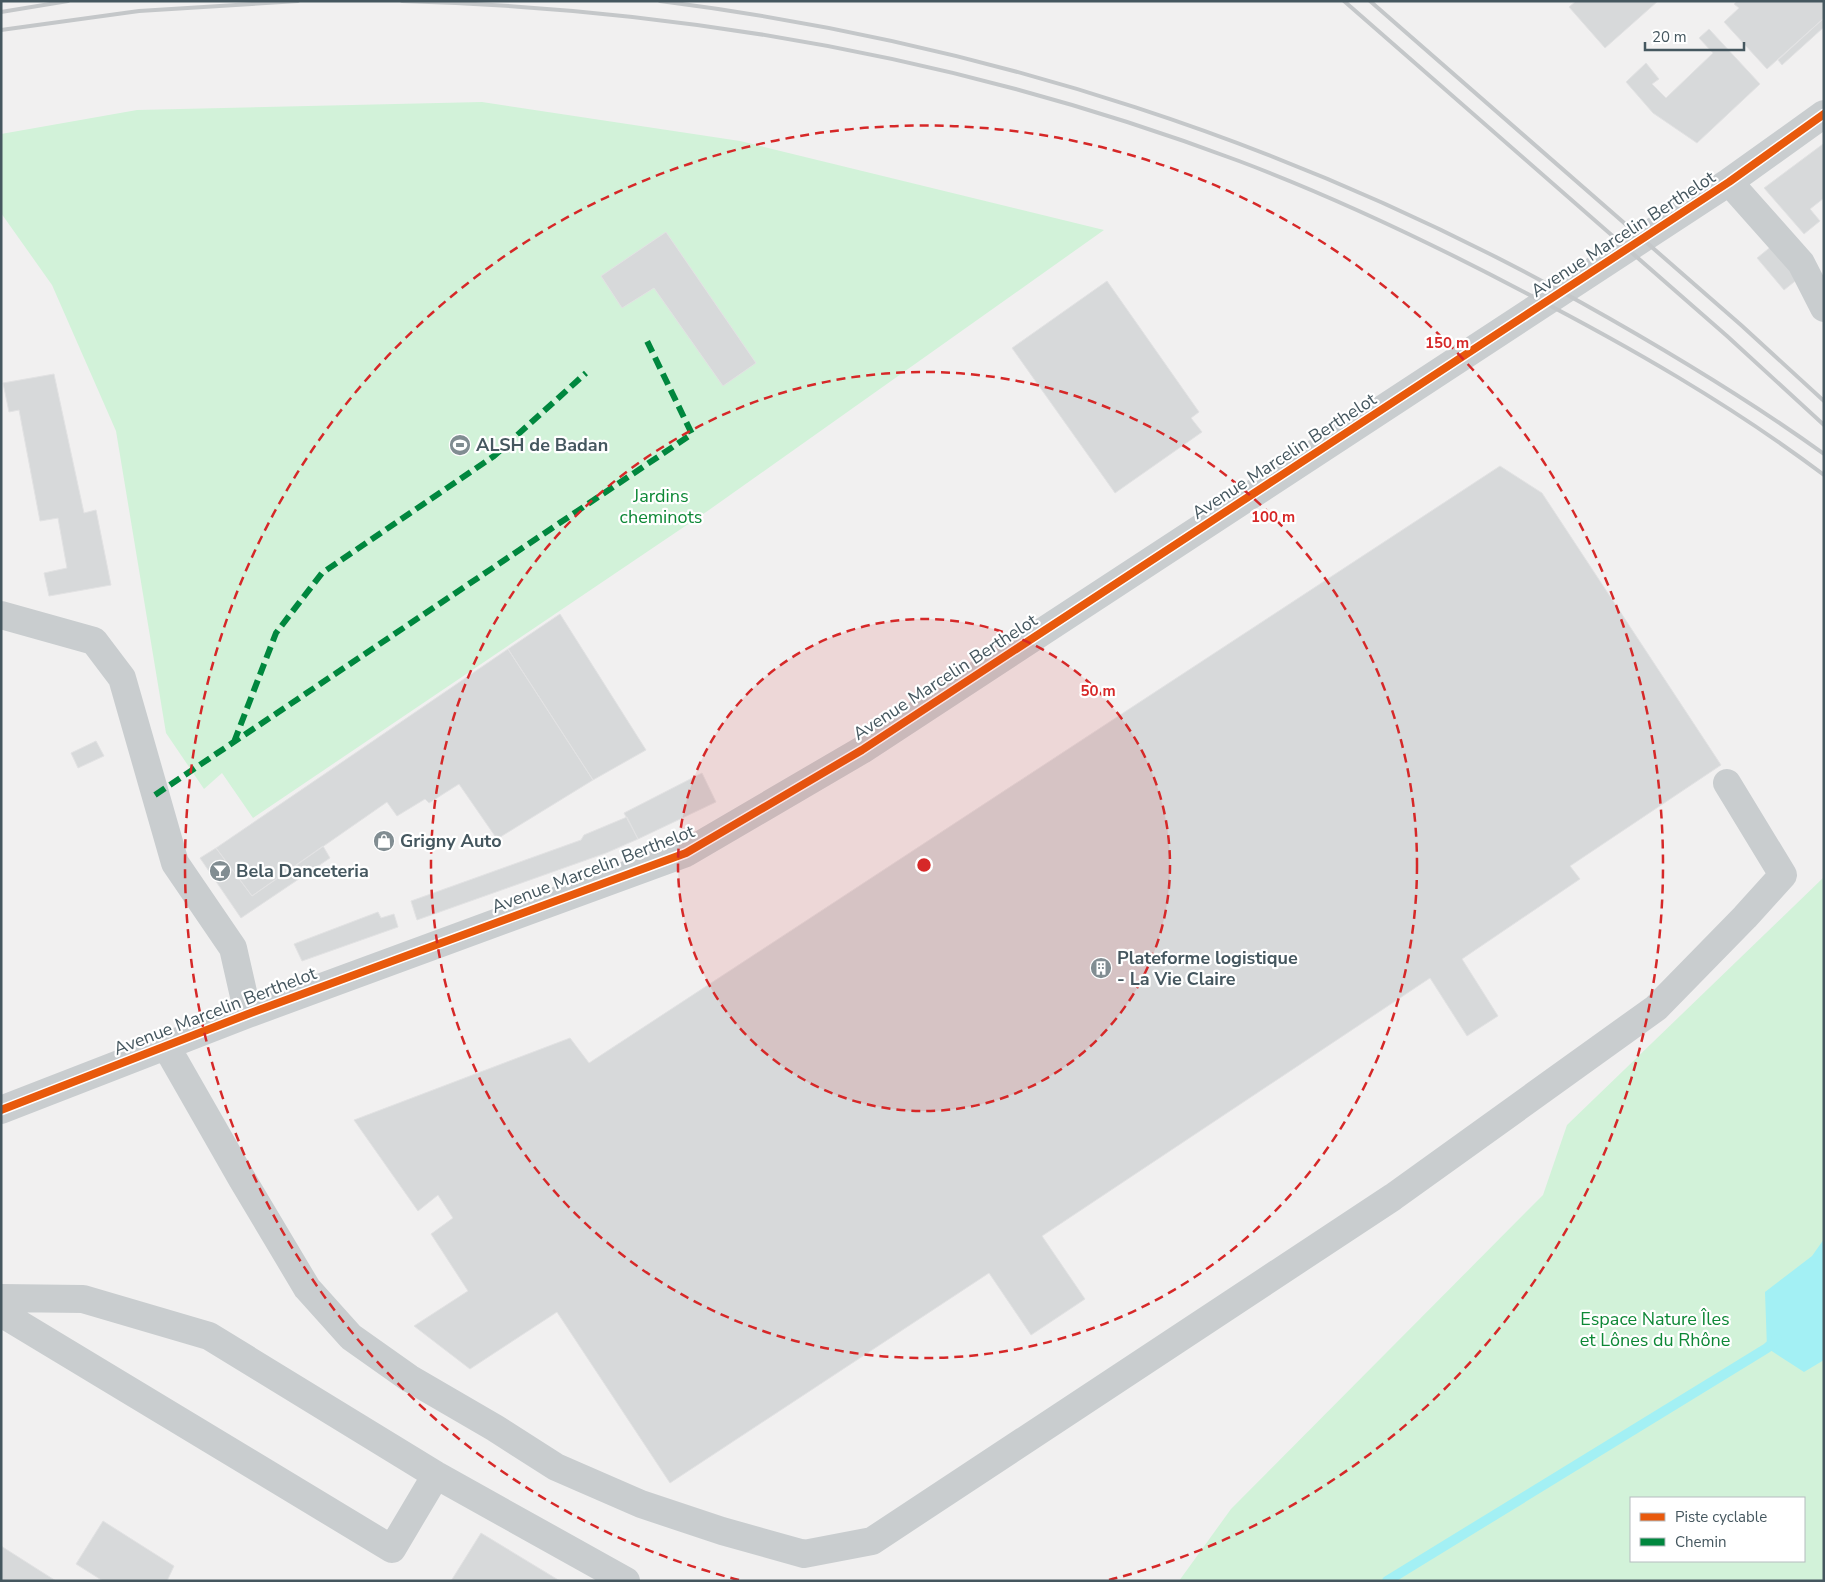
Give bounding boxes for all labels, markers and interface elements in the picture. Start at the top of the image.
scale bar [1645,20,1744,52]
text: 20 m [1652,27,1687,47]
street label: Avenue Marcelin Berthelot [1526,165,1720,303]
text: 150 m [1425,333,1469,353]
street label: Avenue Marcelin Berthelot [1187,387,1381,525]
sports icon: ALSH de Badan [448,433,472,457]
place label: ALSH de Badan [476,433,608,457]
park label: Jardins cheminots [620,484,702,529]
text: 100 m [1251,507,1295,527]
street label: Avenue Marcelin Berthelot [848,608,1042,746]
text: 50 m [1080,681,1116,701]
street label: Avenue Marcelin Berthelot [488,819,699,919]
shop icon: Grigny Auto [372,829,396,853]
place label: Grigny Auto [400,829,502,853]
centre of rings [915,856,933,874]
bar icon: Bela Danceteria [208,859,232,883]
place label: Bela Danceteria [236,859,369,883]
place label: Plateforme logistique - La Vie Claire [1117,946,1298,991]
building icon: Plateforme logistique - La Vie Claire [1089,956,1113,980]
street label: Avenue Marcelin Berthelot [110,961,321,1061]
park label: Espace Nature Îles et Lônes du Rhône [1580,1307,1730,1352]
legend [1630,1497,1805,1562]
text: Piste cyclable [1675,1507,1767,1527]
text: Chemin [1675,1532,1726,1552]

